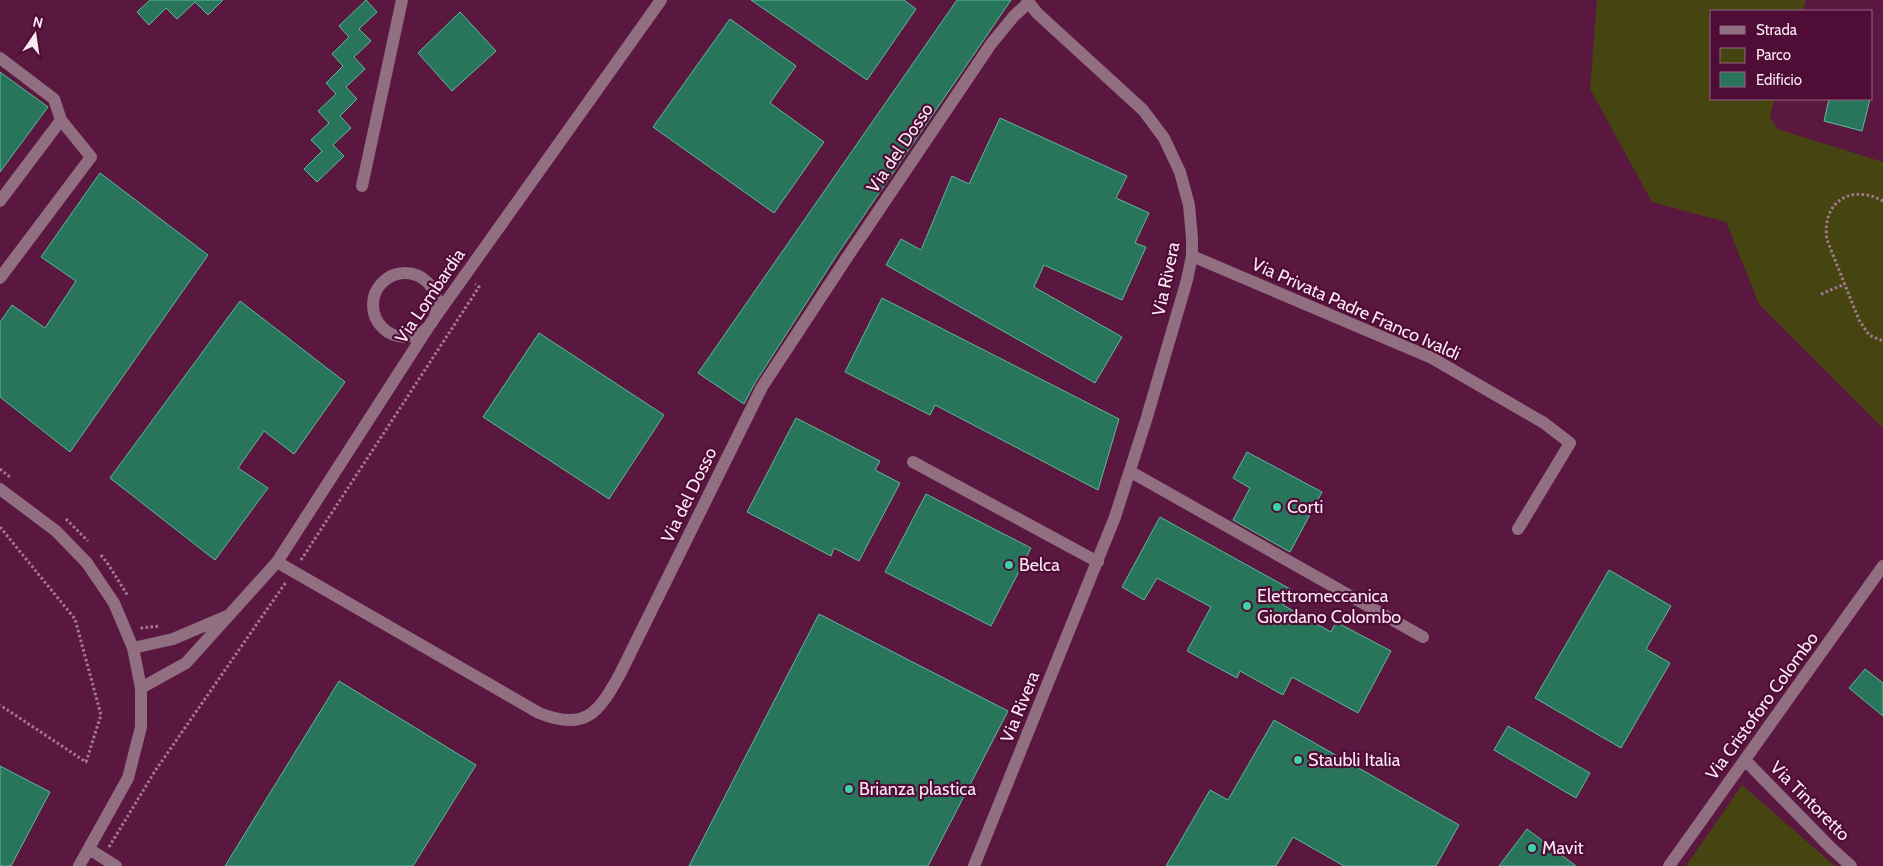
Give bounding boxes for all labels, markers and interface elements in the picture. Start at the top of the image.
north arrow [10,10,60,60]
legend [1710,10,1873,100]
text: N [31,12,45,32]
text: Strada [1756,21,1798,39]
text: Parco [1756,46,1791,64]
text: Edificio [1756,71,1802,89]
street label: Via del Dosso [862,99,938,197]
street label: Via Rivera [1147,240,1185,318]
street label: Via Lombardia [390,244,470,347]
street label: Via Privata Padre Franco Ivaldi [1248,253,1464,365]
street label: Via del Dosso [656,444,722,546]
place label: Corti [1287,496,1323,518]
marker: Corti [1271,501,1283,513]
place label: Belca [1019,554,1060,576]
marker: Belca [1003,559,1015,571]
place label: Elettromeccanica Giordano Colombo [1257,585,1401,628]
marker: Elettromeccanica Giordano Colombo [1241,600,1253,612]
street label: Via Cristoforo Colombo [1701,628,1823,784]
street label: Via Rivera [996,668,1044,746]
place label: Staubli Italia [1308,749,1401,771]
marker: Staubli Italia [1292,754,1304,766]
street label: Via Tintoretto [1765,756,1855,846]
place label: Brianza plastica [859,778,976,800]
marker: Brianza plastica [843,783,855,795]
place label: Mavit [1542,837,1584,859]
marker: Mavit [1526,842,1538,854]

